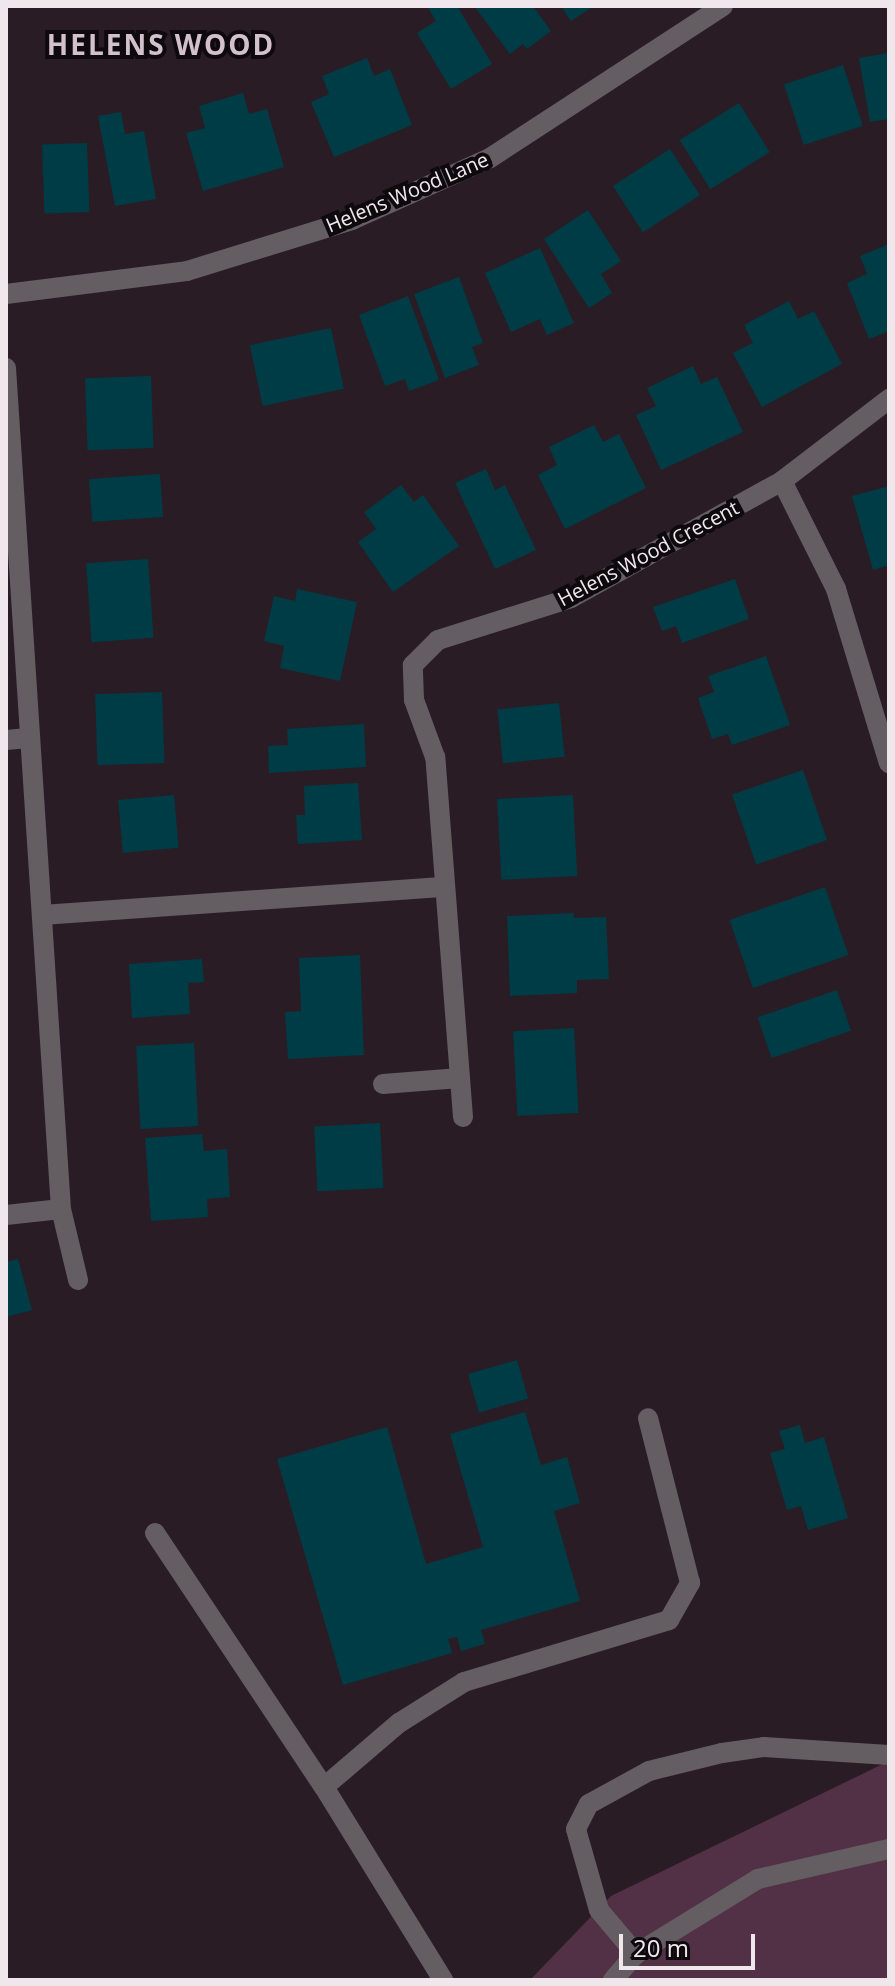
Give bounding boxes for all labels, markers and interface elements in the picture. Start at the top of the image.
district label: HELENS WOOD [47,27,275,61]
street label: Helens Wood Lane [322,147,492,237]
street label: Helens Wood Crecent [553,495,743,611]
scale bar [623,1918,759,1968]
text: 20 m [633,1931,689,1964]

